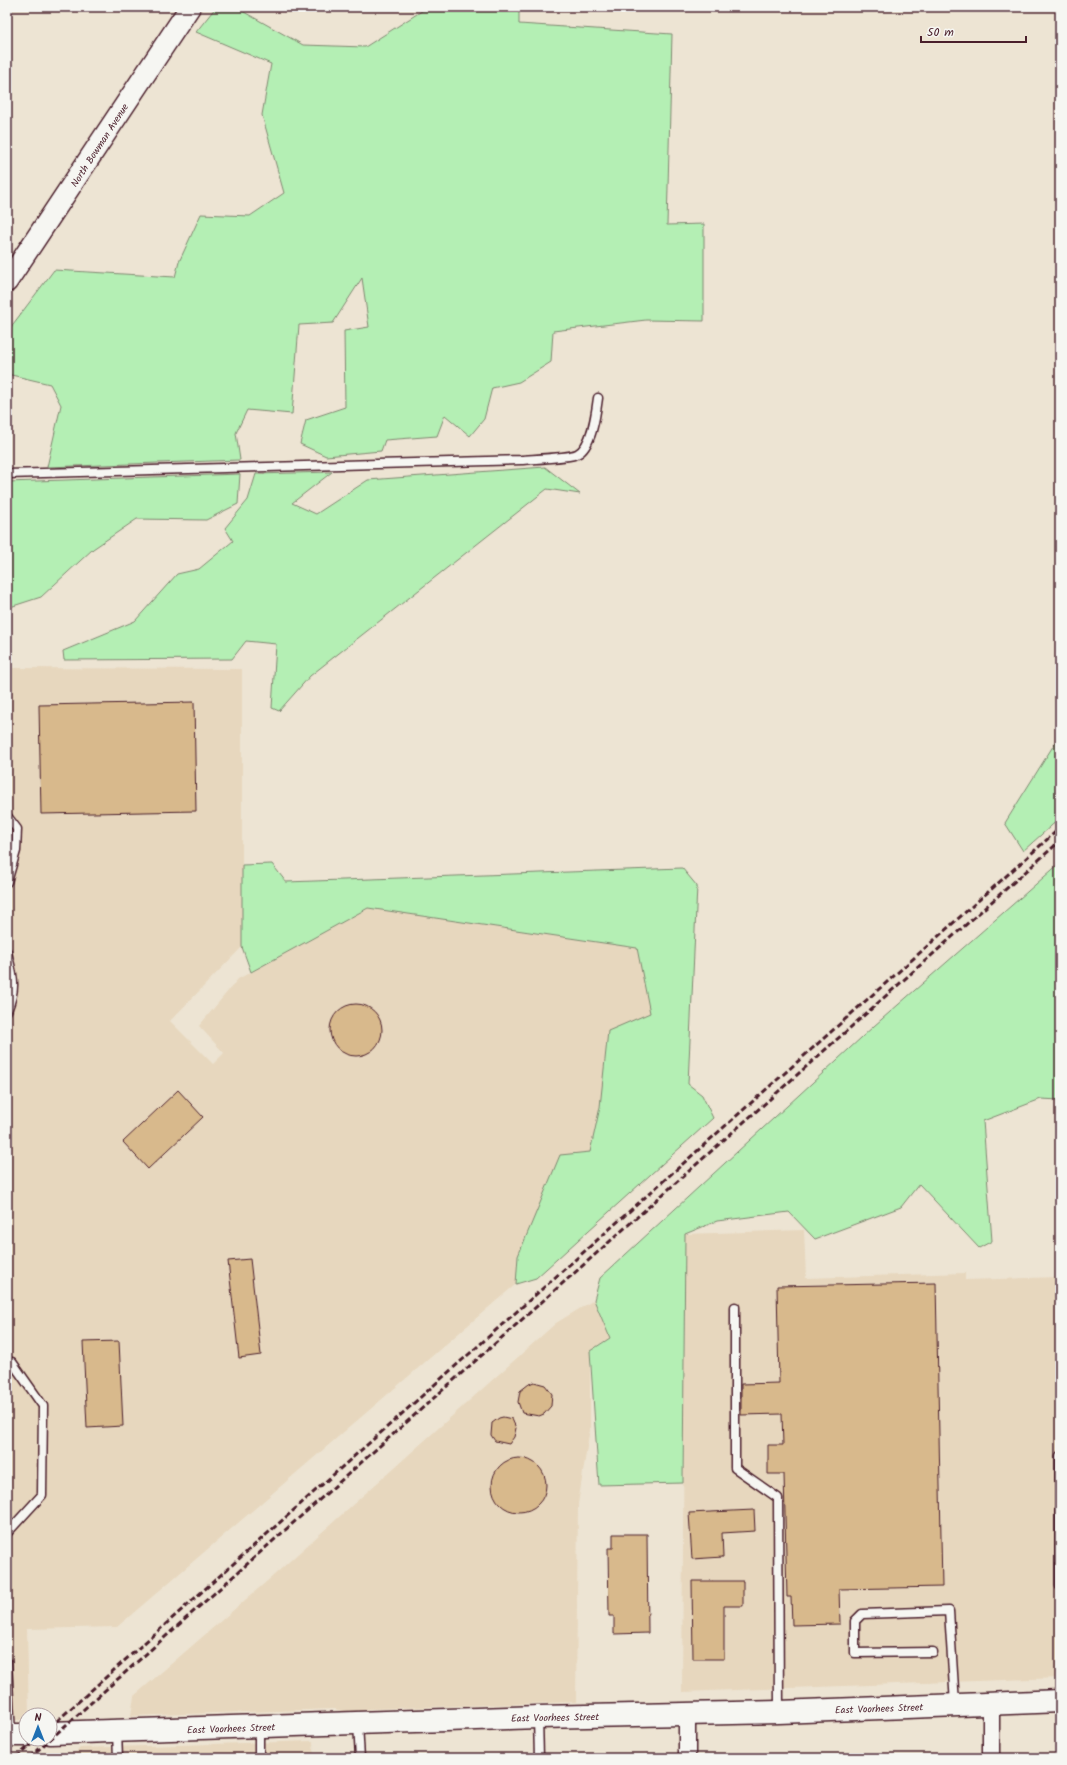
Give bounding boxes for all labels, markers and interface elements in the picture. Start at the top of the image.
scale bar [921,18,1026,44]
text: 50 m [927,23,954,42]
street label: North Bowman Avenue [67,100,133,191]
street label: East Voorhees Street [835,1699,924,1719]
north arrow [18,1707,58,1747]
text: N [35,1709,42,1727]
street label: East Voorhees Street [511,1709,599,1727]
street label: East Voorhees Street [187,1719,276,1739]

